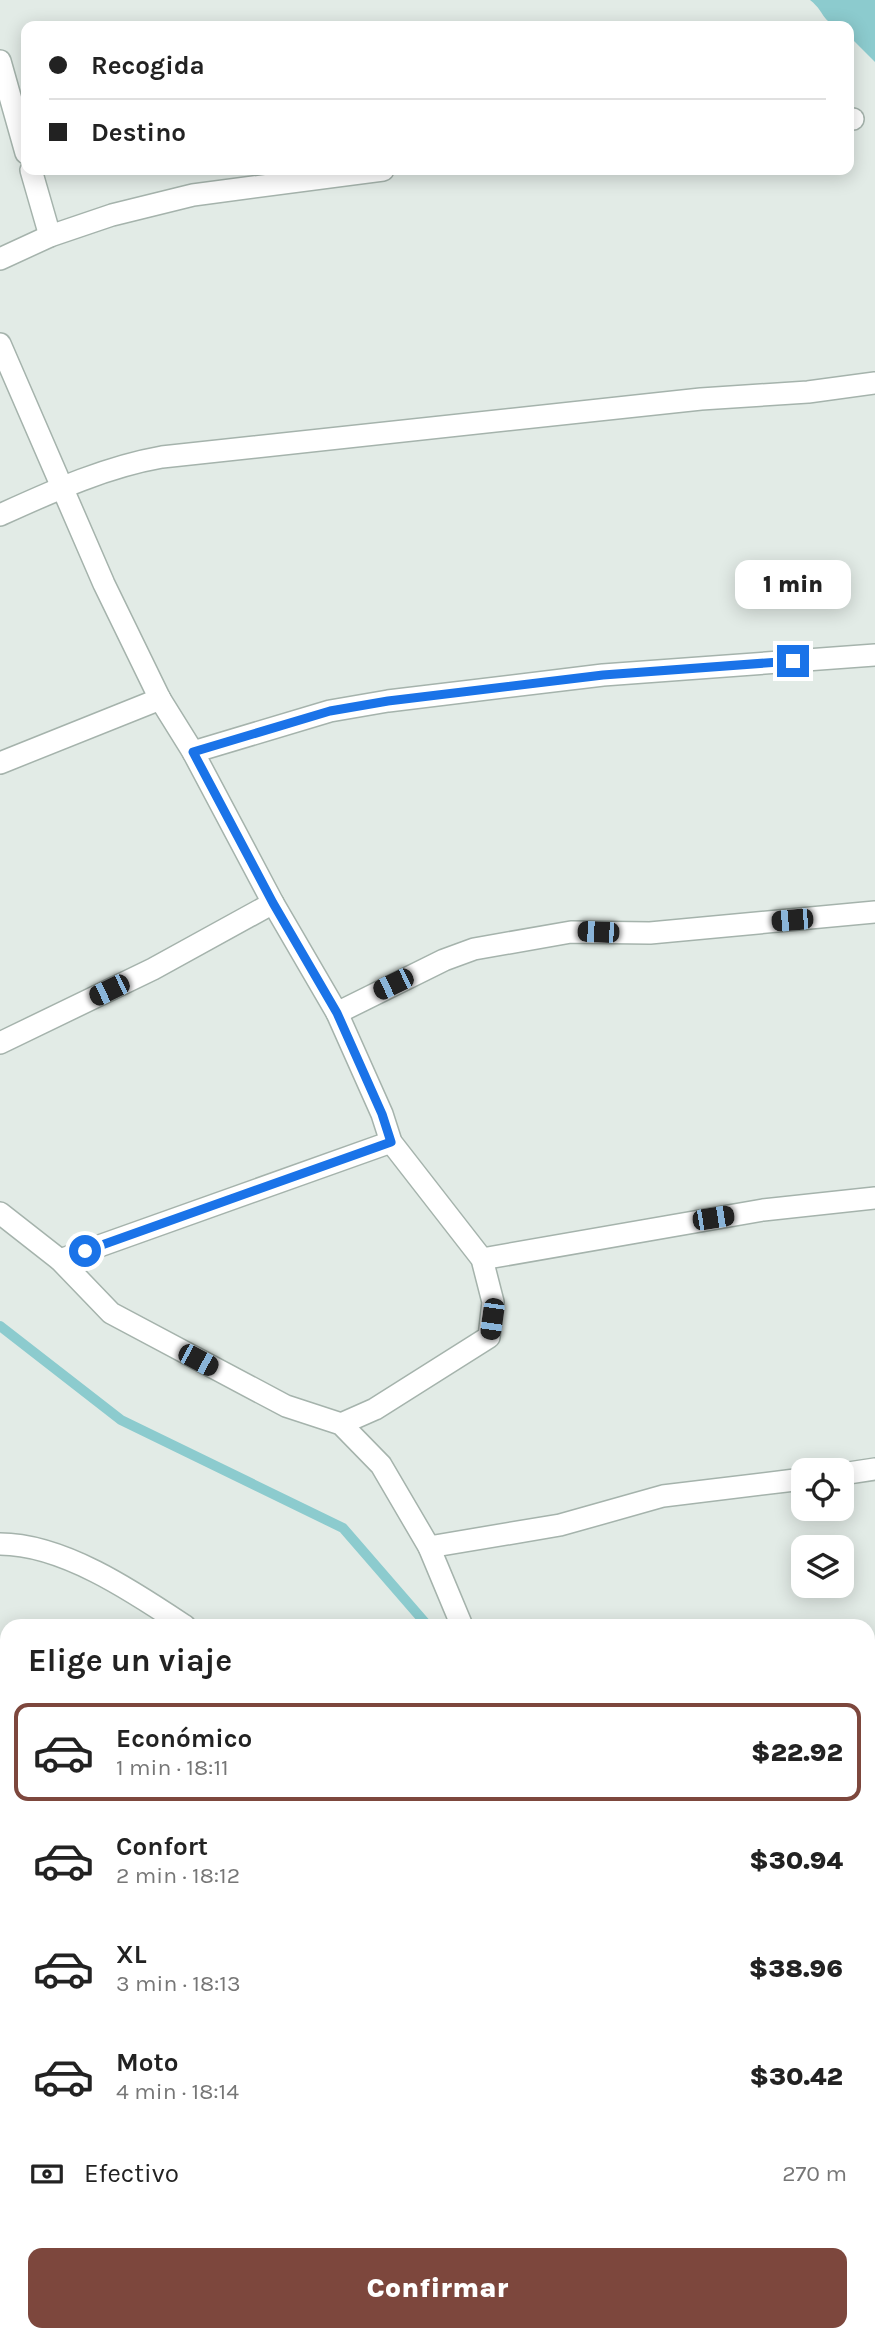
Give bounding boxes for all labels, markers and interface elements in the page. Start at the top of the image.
text: Recogida [91,50,205,81]
text: Destino [91,117,186,148]
callout: 1 min [735,560,851,608]
text: 1 min [763,571,823,598]
route end [777,645,809,677]
car [771,908,814,932]
car [577,921,620,943]
car [370,965,417,1003]
car [86,971,133,1009]
car [691,1204,736,1232]
route start [69,1235,101,1267]
car [479,1297,506,1341]
car [175,1341,222,1379]
map controls [791,1458,854,1598]
button: locate [791,1458,854,1521]
button: layers [791,1535,854,1598]
text: Elige un viaje [28,1642,232,1679]
icon: car [32,1721,95,1784]
text: Económico [116,1723,252,1754]
text: $22.92 [751,1737,843,1768]
text: 1 min · 18:11 [116,1754,229,1781]
icon: car [32,1829,95,1892]
text: Confort [116,1831,208,1862]
text: $30.94 [749,1845,843,1876]
text: 2 min · 18:12 [116,1862,240,1889]
icon: car [32,1937,95,2000]
text: XL [116,1939,147,1970]
text: $38.96 [749,1953,843,1984]
text: 3 min · 18:13 [116,1970,241,1997]
icon: car [32,2045,95,2108]
text: Moto [116,2047,178,2078]
text: $30.42 [749,2061,843,2092]
text: 4 min · 18:14 [116,2078,239,2105]
icon: cash [28,2155,66,2193]
text: Efectivo [84,2158,179,2189]
text: 270 m [782,2160,847,2187]
button: Confirmar [28,2248,847,2328]

